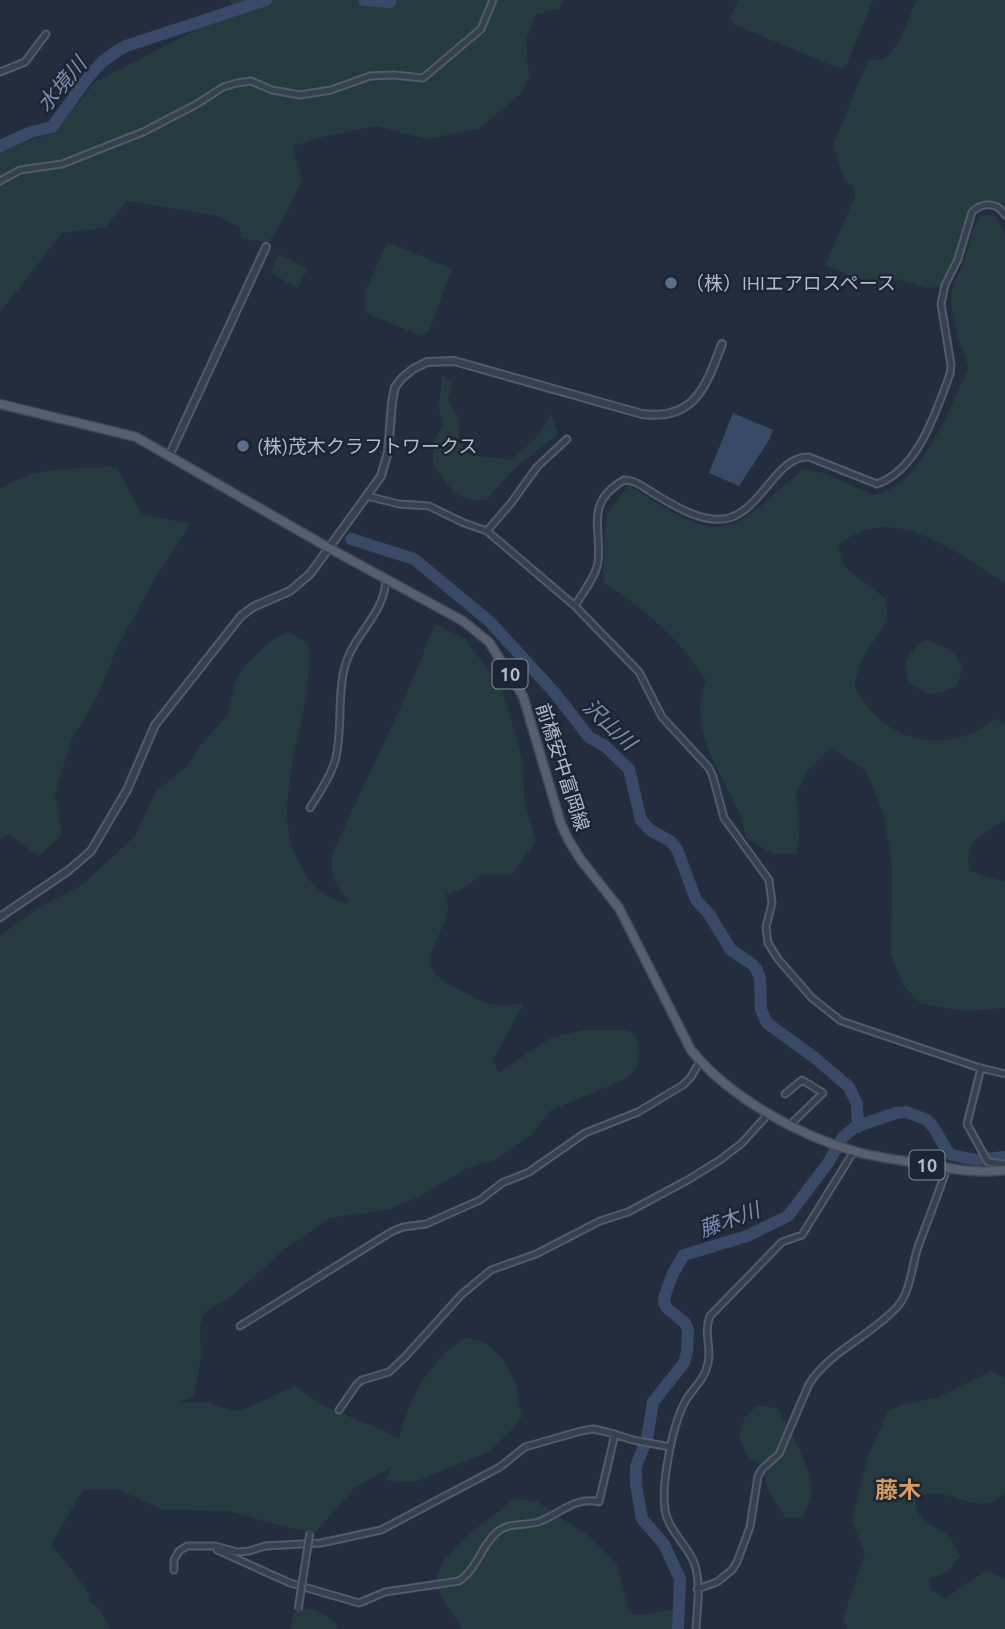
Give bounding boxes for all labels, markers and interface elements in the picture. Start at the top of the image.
water label: 水境川 [32,51,92,116]
place label: （株）IHIエアロスペース [685,272,896,294]
marker: （株）IHIエアロスペース [663,275,679,291]
place label: (株)茂木クラフトワークス [257,435,477,457]
marker: (株)茂木クラフトワークス [235,438,251,454]
road number: 10 [492,660,528,688]
water label: 沢山川 [579,694,643,756]
street label: 前橋安中富岡線 [532,700,594,834]
road number: 10 [909,1150,944,1180]
water label: 藤木川 [695,1196,765,1241]
district label: 藤木 [875,1477,921,1502]

